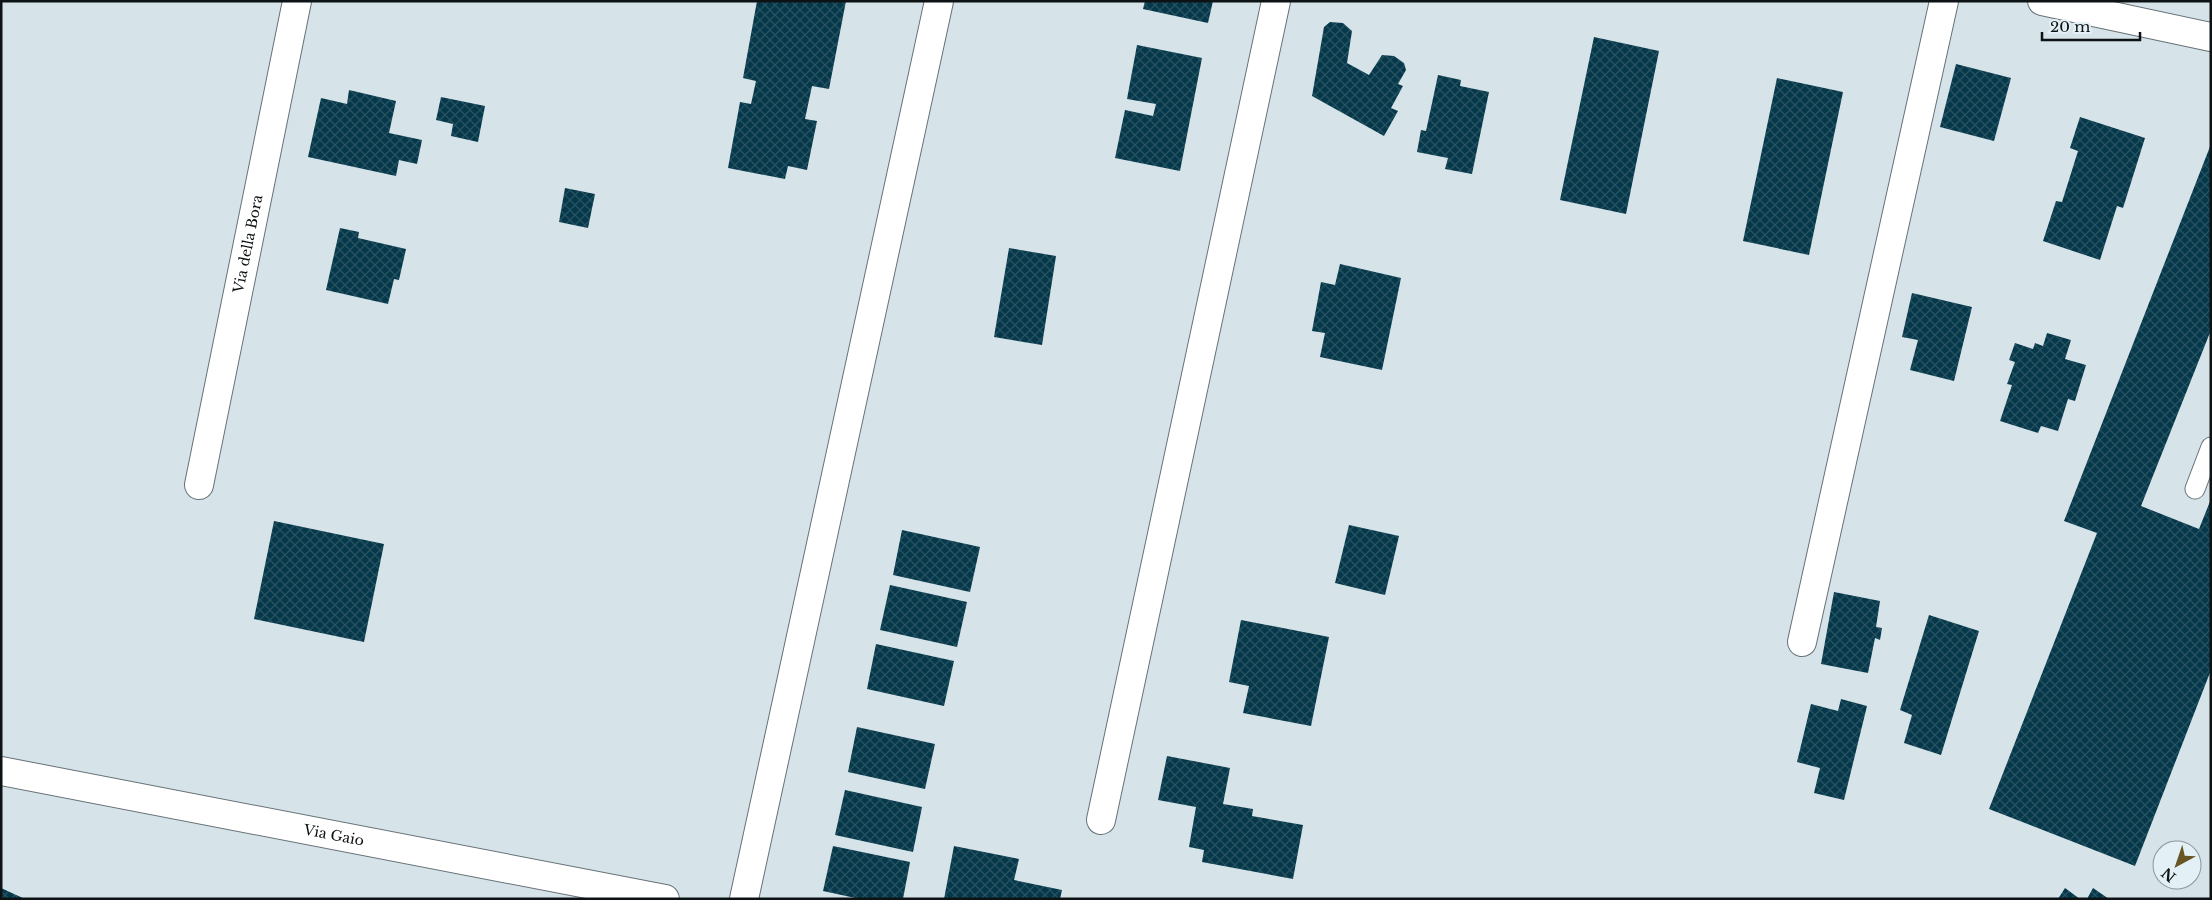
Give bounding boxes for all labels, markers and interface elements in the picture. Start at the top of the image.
scale bar [2042,10,2140,42]
text: 20 m [2050,17,2090,36]
street label: Via della Bora [229,193,267,296]
street label: Via Gaio [301,820,366,850]
north arrow [2152,840,2202,890]
text: N [2158,864,2179,886]

